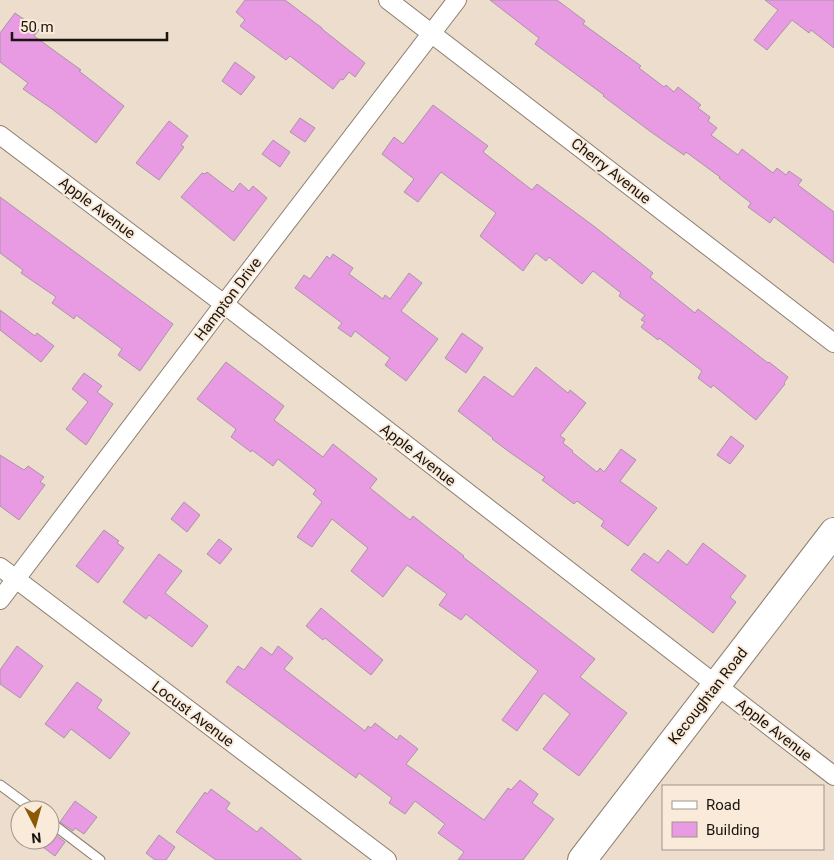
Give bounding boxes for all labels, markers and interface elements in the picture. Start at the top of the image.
scale bar [12,10,168,42]
text: 50 m [20,18,54,36]
street label: Cherry Avenue [568,134,654,208]
street label: Apple Avenue [55,173,139,243]
street label: Hampton Drive [191,254,265,344]
street label: Apple Avenue [377,420,459,490]
street label: Kecoughtan Road [665,644,751,748]
street label: Locust Avenue [148,677,238,751]
street label: Apple Avenue [733,695,815,765]
legend [662,785,824,850]
text: Road [706,796,740,814]
north arrow [10,800,60,850]
text: Building [706,821,760,839]
text: N [31,829,42,846]

